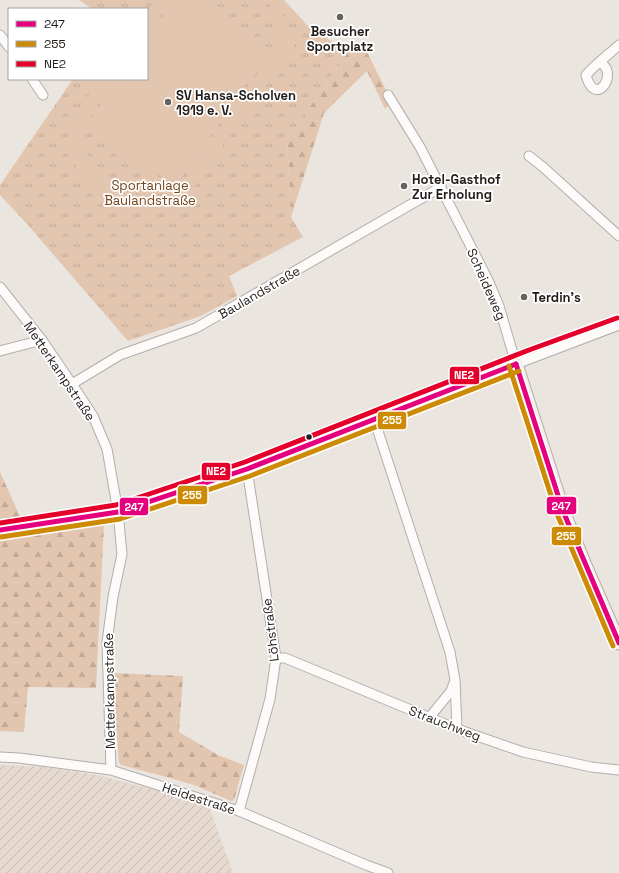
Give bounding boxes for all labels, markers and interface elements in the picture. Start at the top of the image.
legend [8,8,148,80]
marker: Besucher Sportplatz [335,12,345,22]
text: 247 [44,16,65,32]
place label: Besucher Sportplatz [307,23,374,55]
text: 255 [44,36,66,52]
text: NE2 [44,56,66,72]
place label: SV Hansa-Scholven 1919 e. V. [176,87,296,119]
marker: SV Hansa-Scholven 1919 e. V. [163,97,173,107]
place label: Hotel-Gasthof Zur Erholung [412,171,501,203]
park label: Sportanlage Baulandstraße [104,177,196,209]
marker: Hotel-Gasthof Zur Erholung [399,181,409,191]
street label: Scheideweg [463,246,510,323]
street label: Baulandstraße [215,262,303,323]
place label: Terdin's [532,289,581,306]
marker: Terdin's [519,292,529,302]
street label: Metterkampstraße [20,318,99,424]
line badge: NE2 [449,366,480,385]
text: NE2 [454,368,474,382]
line badge: 255 [377,411,407,430]
text: 255 [382,413,402,427]
unlabelled marker [304,432,314,442]
line badge: NE2 [201,462,231,481]
text: NE2 [206,464,226,478]
line badge: 255 [177,485,208,505]
text: 255 [182,488,202,502]
line badge: 247 [546,496,577,515]
line badge: 247 [119,497,149,516]
text: 247 [552,499,571,513]
text: 247 [125,500,144,514]
line badge: 255 [551,526,582,546]
text: 255 [556,529,576,543]
street label: Löhstraße [258,597,283,663]
street label: Metterkampstraße [100,633,119,749]
street label: Strauchweg [406,702,483,745]
street label: Heidestraße [160,779,238,818]

